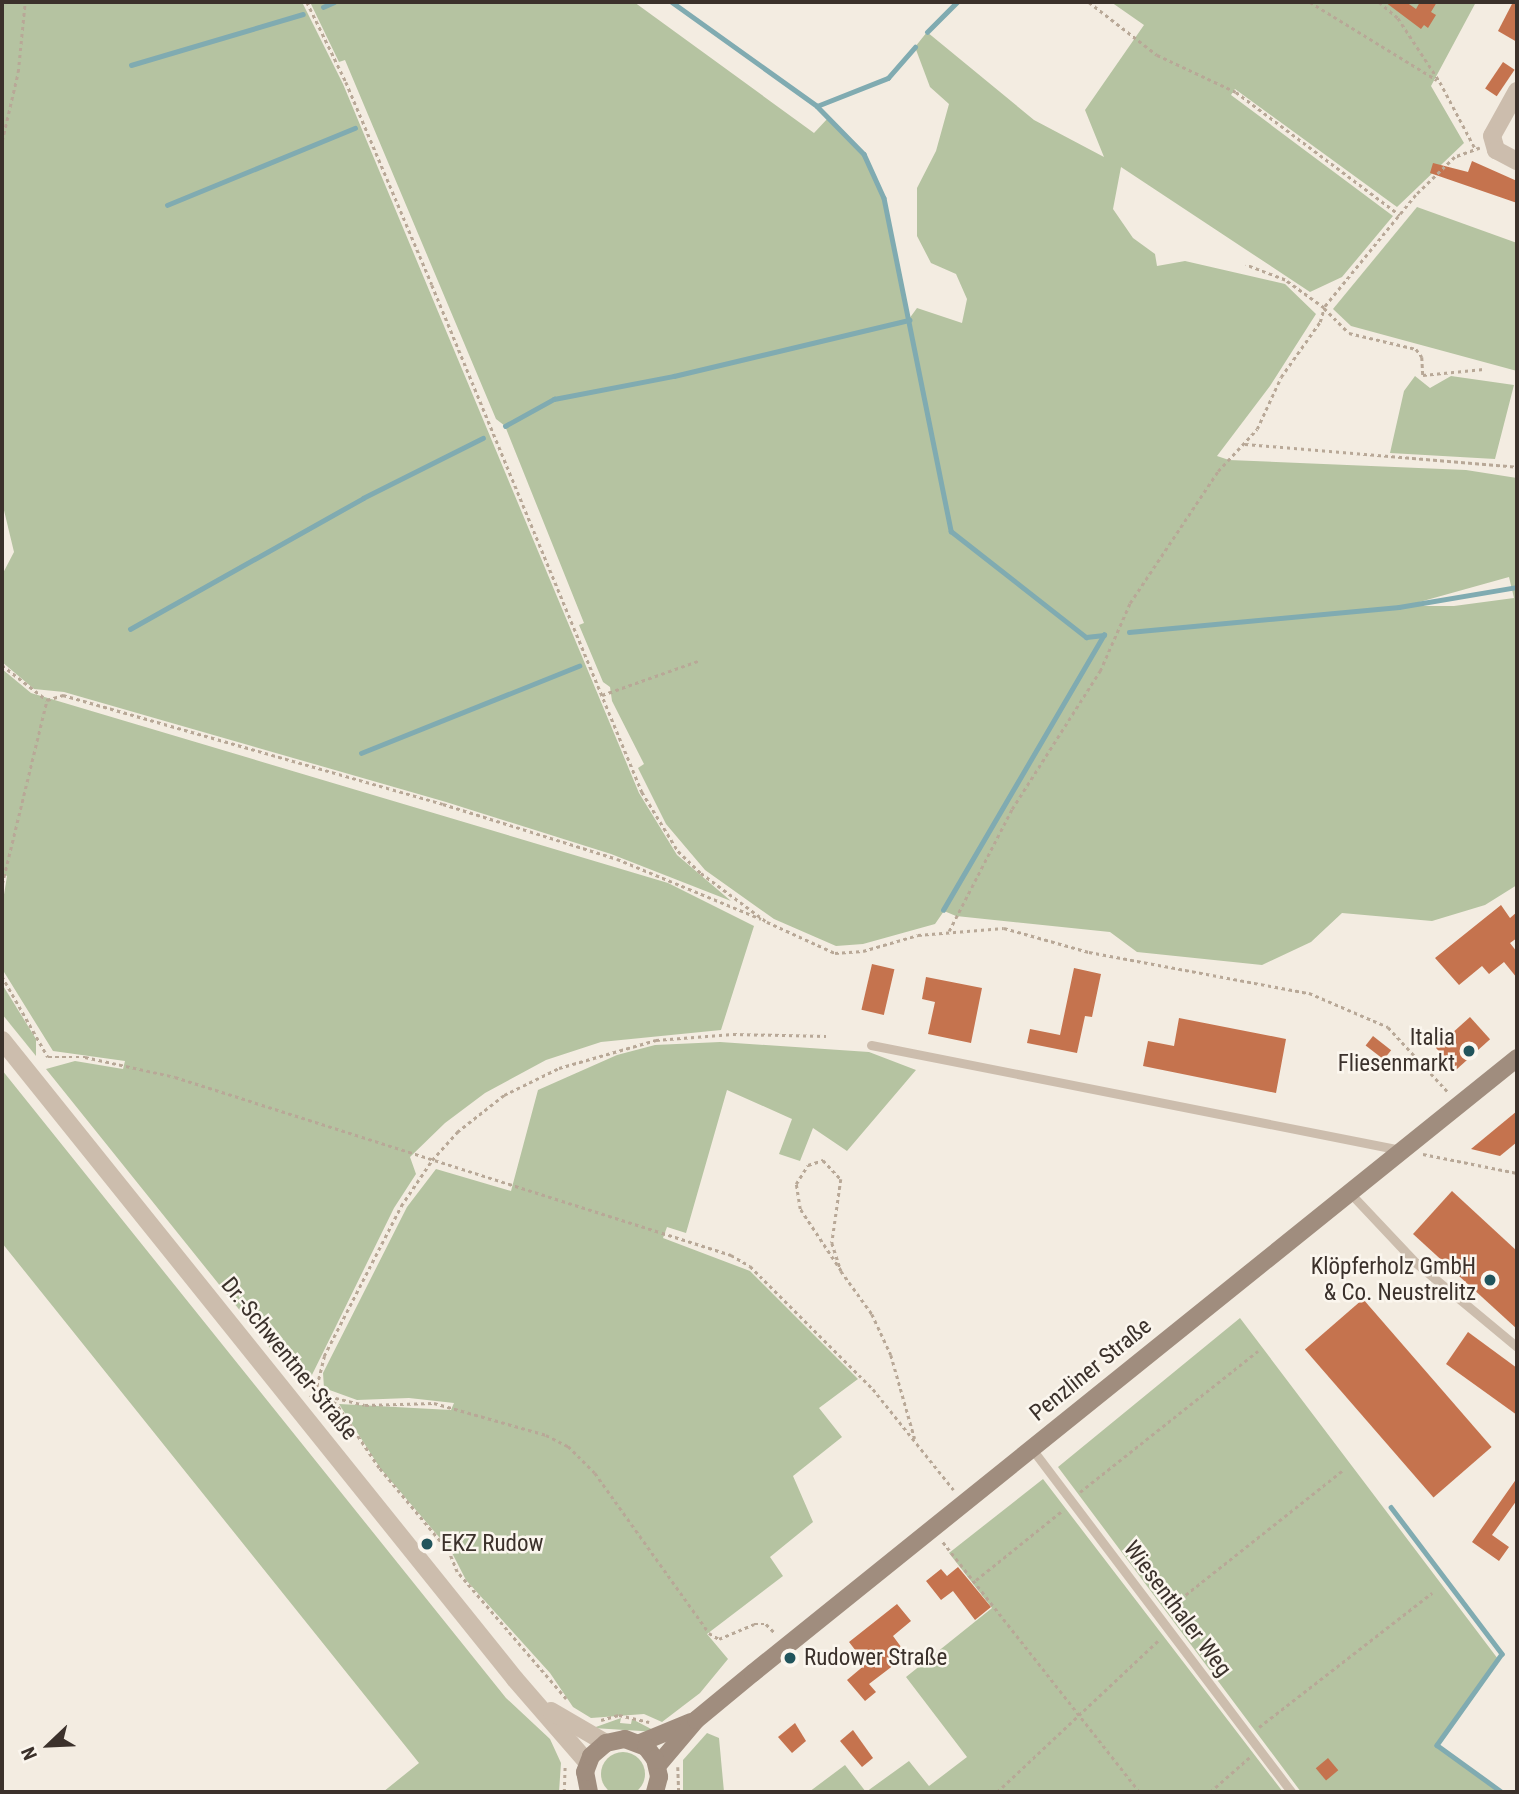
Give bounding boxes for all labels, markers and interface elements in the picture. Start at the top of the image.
place label: Italia Fliesenmarkt [1338,1024,1455,1078]
marker: Italia Fliesenmarkt [1461,1043,1477,1059]
place label: Klöpferholz GmbH & Co. Neustrelitz [1311,1253,1476,1307]
street label: Dr.-Schwentner-Straße [215,1272,363,1446]
marker: Klöpferholz GmbH & Co. Neustrelitz [1482,1272,1498,1288]
street label: Penzliner Straße [1025,1313,1157,1427]
place label: EKZ Rudow [441,1530,544,1558]
marker: EKZ Rudow [419,1536,435,1552]
street label: Wiesenthaler Weg [1117,1536,1237,1682]
place label: Rudower Straße [804,1644,947,1672]
marker: Rudower Straße [782,1650,798,1666]
north arrow [14,1710,84,1780]
text: N [16,1744,42,1763]

